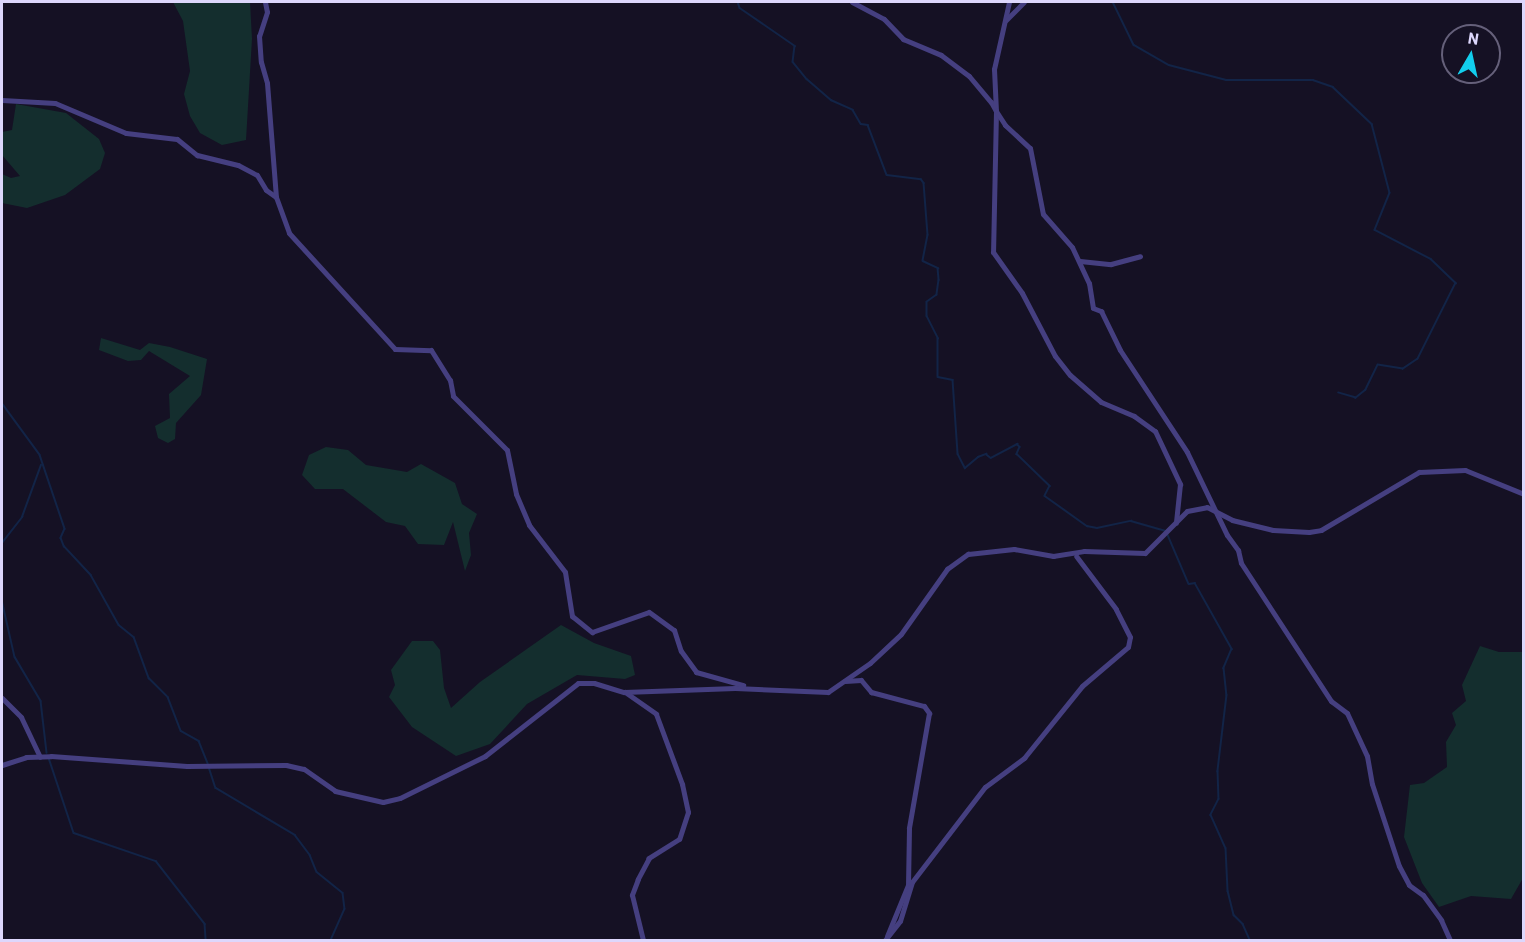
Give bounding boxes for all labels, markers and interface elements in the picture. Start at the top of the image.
north arrow [1441,24,1501,84]
text: N [1467,27,1480,48]

